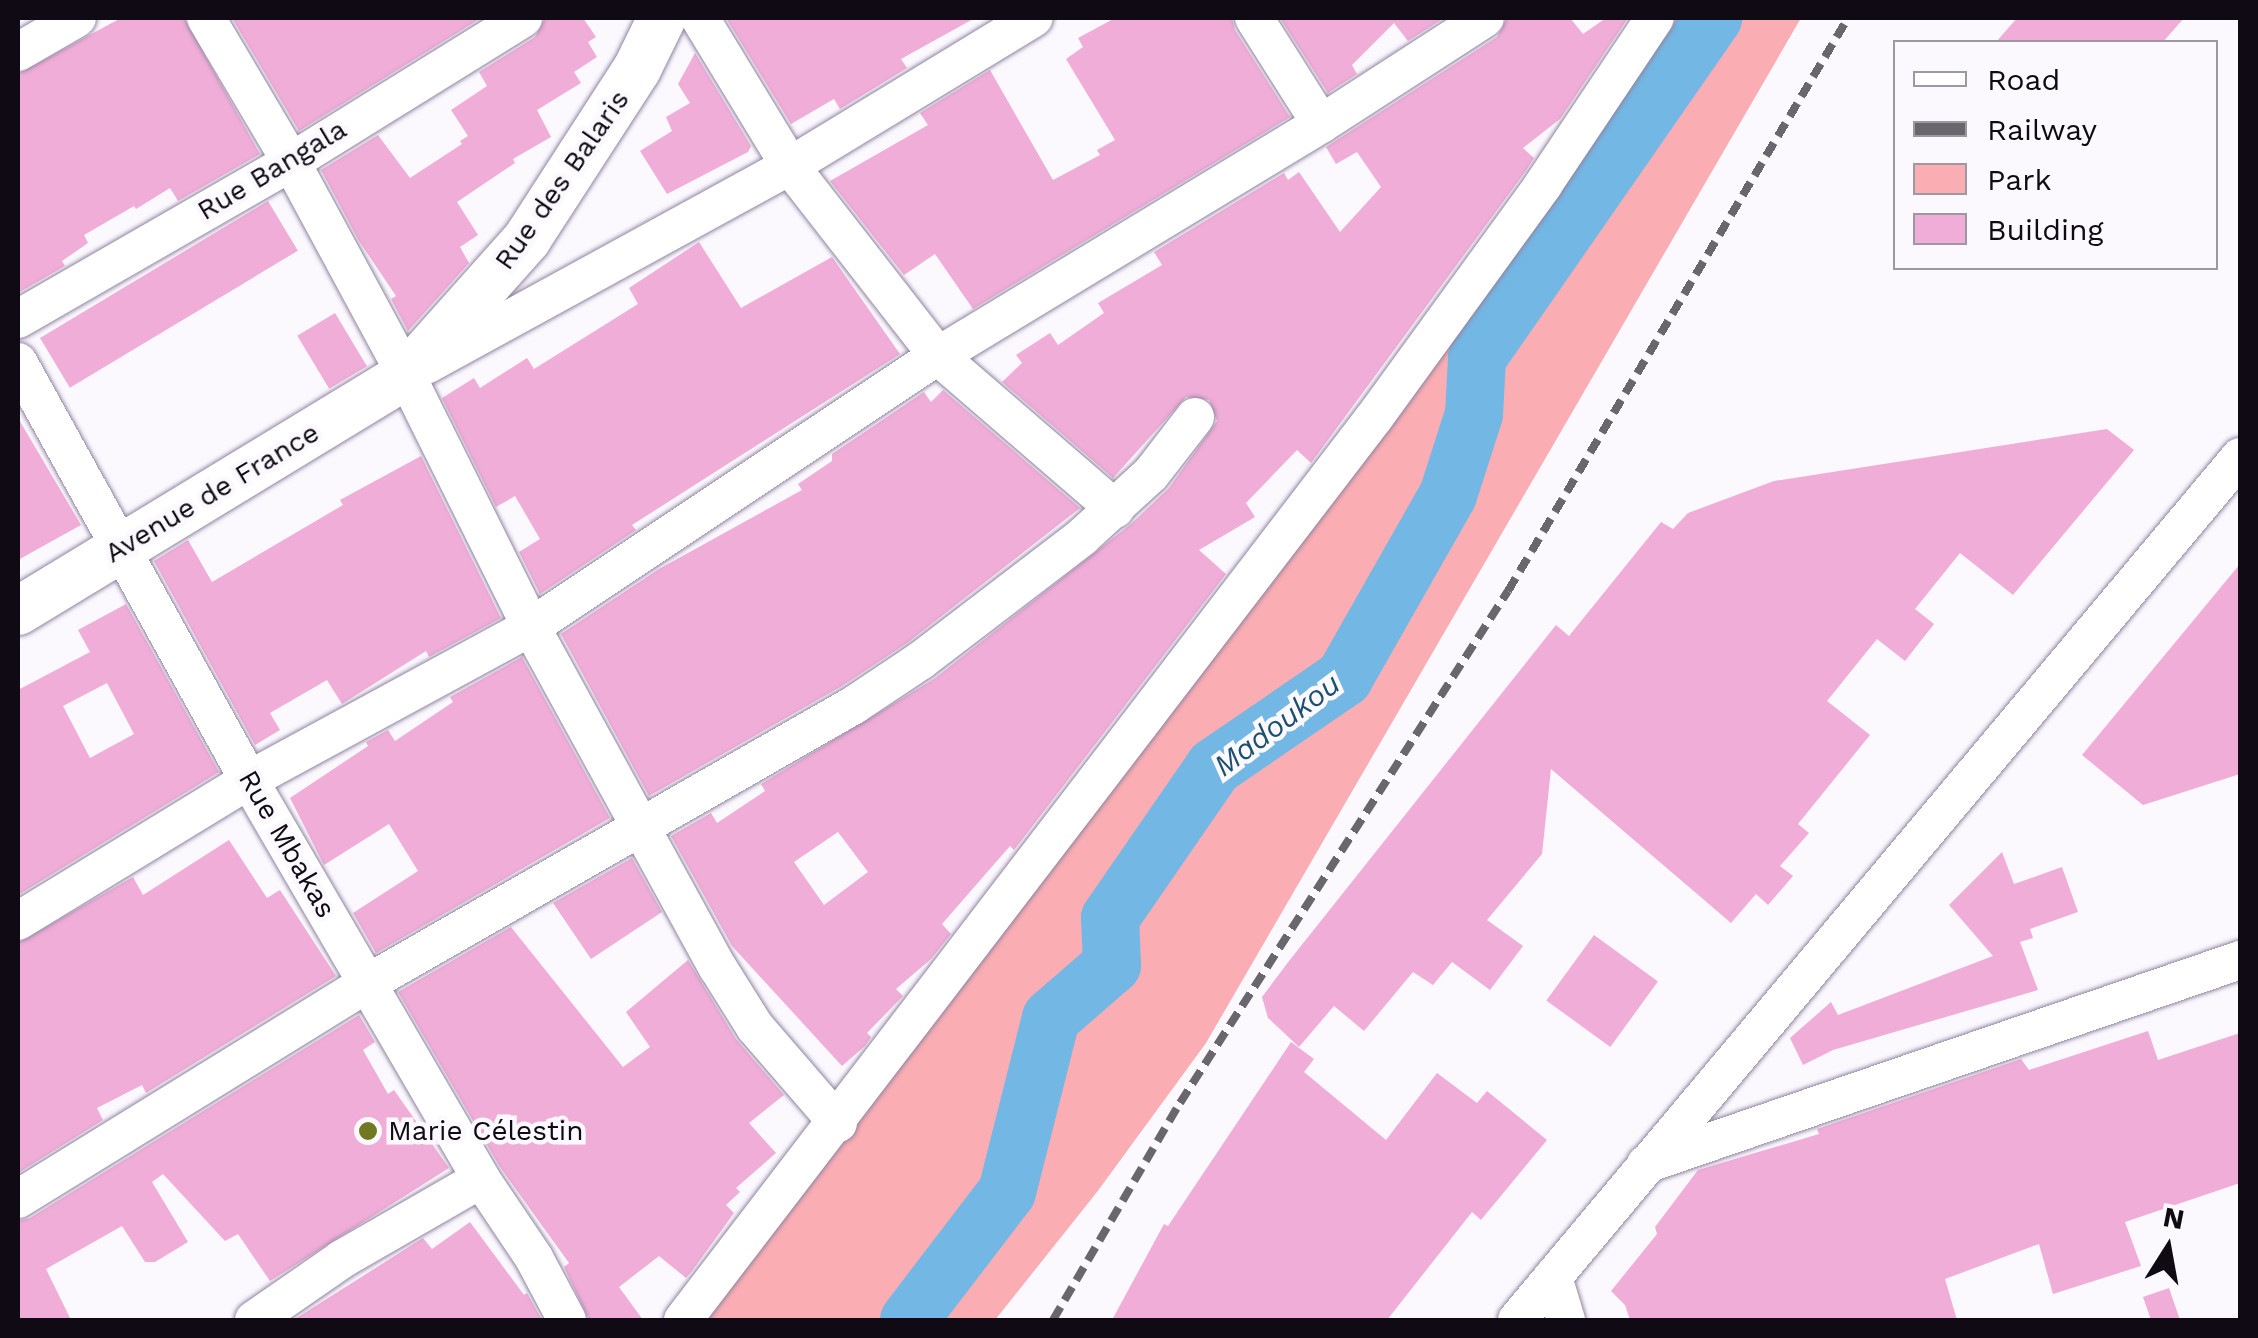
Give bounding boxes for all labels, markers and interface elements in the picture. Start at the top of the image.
legend [1893,40,2218,270]
text: Road [1987,62,2060,97]
street label: Rue des Balaris [488,84,636,276]
street label: Rue Bangala [191,112,353,228]
text: Railway [1987,112,2097,147]
text: Park [1987,162,2052,197]
text: Building [1987,212,2104,247]
street label: Avenue de France [99,416,325,570]
water label: Madoukou [1207,666,1347,784]
street label: Rue Mbakas [231,764,343,924]
place label: Marie Célestin [388,1114,584,1148]
marker: Marie Célestin [357,1120,379,1142]
north arrow [2118,1198,2218,1298]
text: N [2160,1200,2187,1236]

